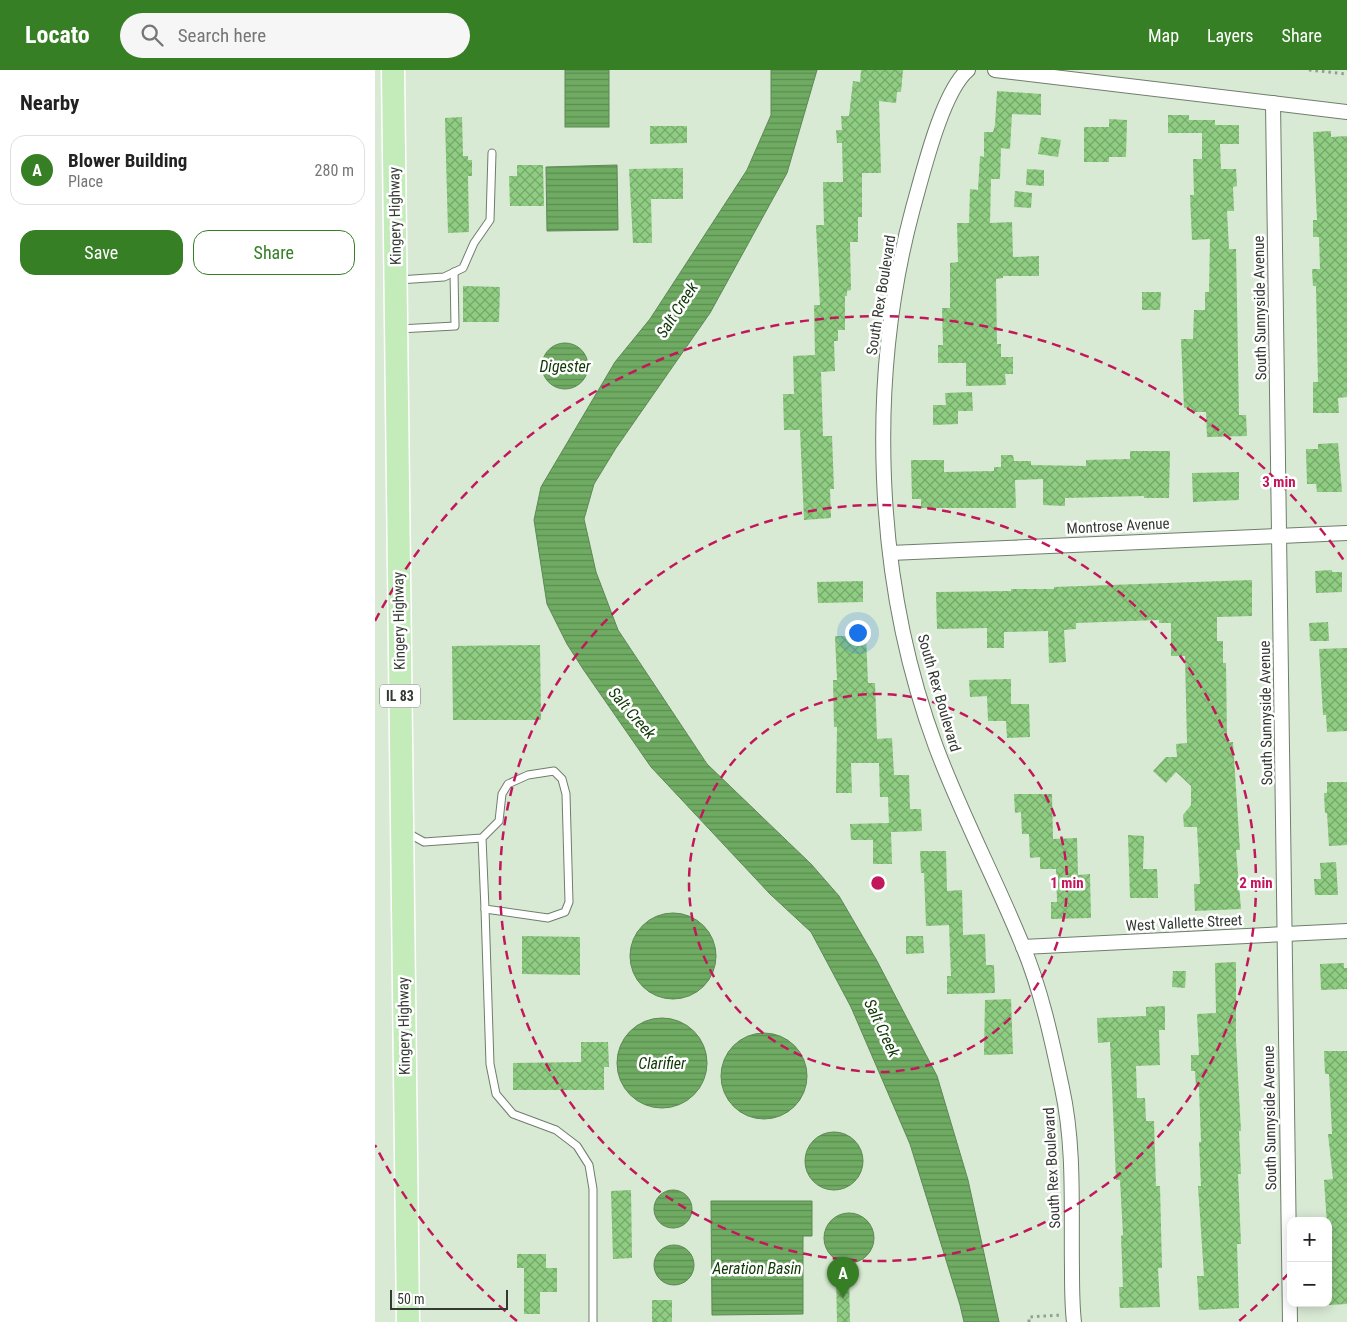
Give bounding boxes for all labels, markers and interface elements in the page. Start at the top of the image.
search box [120,13,470,58]
text: Locato [25,21,90,49]
icon: search [138,21,166,49]
text: Search here [178,24,266,47]
text: Map [1148,25,1179,46]
text: Layers [1207,25,1254,46]
text: Share [1282,25,1322,46]
text: Nearby [20,91,79,115]
text: Blower Building [68,149,187,172]
text: A [32,161,42,180]
text: 280 m [315,161,354,180]
street label: Kingery Highway [385,167,405,265]
text: Place [68,172,103,191]
button: Save [20,230,183,275]
button: Share [193,230,355,275]
street label: South Rex Boulevard [863,234,899,356]
street label: South Sunnyside Avenue [1250,235,1270,381]
water label: Salt Creek [652,278,702,341]
water label: Digester [539,357,592,376]
text: 3 min [1262,473,1296,491]
street label: Montrose Avenue [1066,514,1170,538]
street label: Kingery Highway [389,572,409,670]
your location [845,620,871,646]
street label: South Rex Boulevard [914,632,964,754]
street label: South Sunnyside Avenue [1256,640,1276,786]
water label: Salt Creek [604,683,660,743]
road number: IL 83 [380,684,420,708]
centre of rings [869,874,887,892]
text: 1 min [1050,874,1084,892]
text: 2 min [1239,874,1273,892]
street label: West Vallette Street [1125,911,1243,935]
street label: Kingery Highway [394,977,414,1075]
water label: Salt Creek [860,996,904,1061]
street label: South Sunnyside Avenue [1260,1045,1280,1191]
water label: Clarifier [638,1054,687,1073]
street label: South Rex Boulevard [1040,1107,1064,1229]
map controls [1287,1217,1332,1307]
button: + [1287,1217,1332,1262]
pin: A [827,1257,859,1298]
water label: Aeration Basin [711,1259,802,1278]
button: − [1287,1262,1332,1307]
scale bar [390,1287,507,1310]
text: 50 m [397,1291,425,1307]

